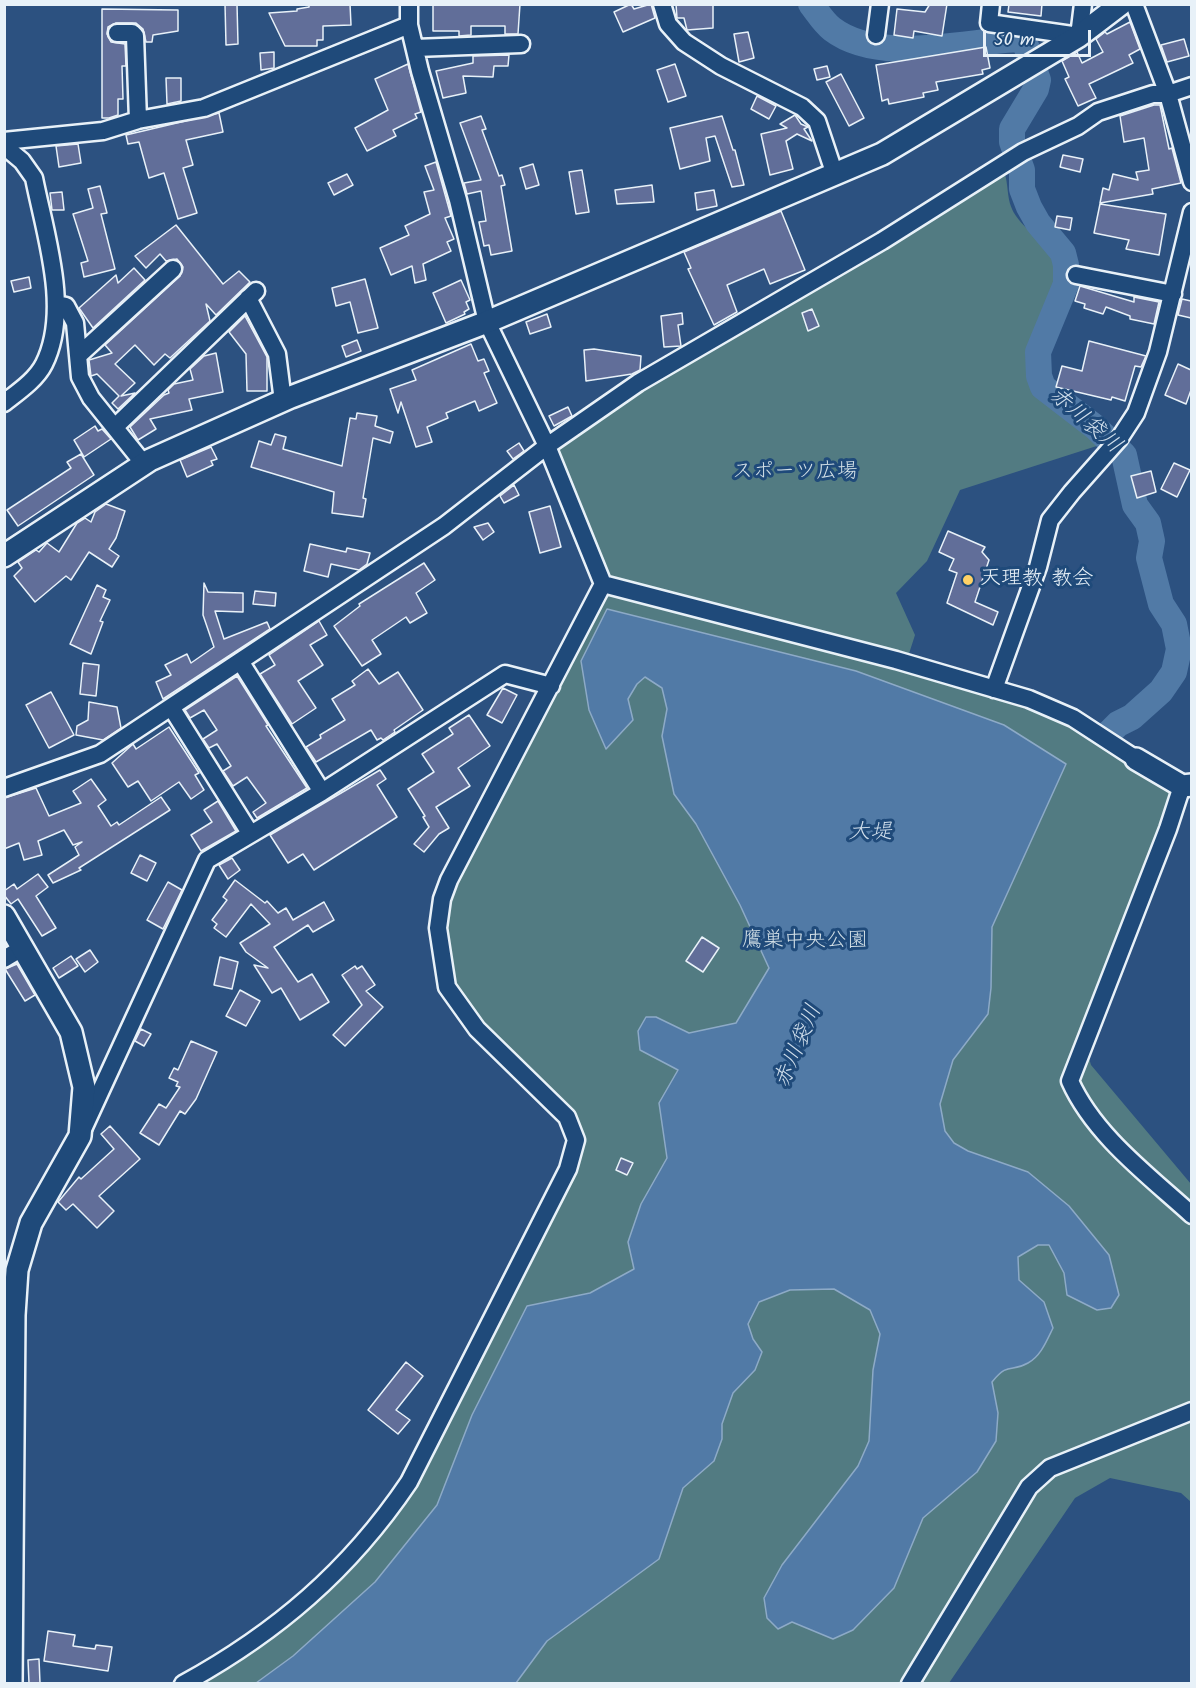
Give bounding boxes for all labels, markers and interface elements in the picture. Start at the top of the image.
scale bar [986,18,1094,56]
text: 50 m [994,26,1034,55]
water label: 赤川袋川 [1042,383,1126,461]
park label: スポーツ広場 [732,460,858,486]
place label: 天理教 教会 [980,567,1093,593]
marker: 天理教 教会 [961,573,975,587]
water label: 大堤 [848,821,892,847]
park label: 鷹巣中央公園 [742,929,868,955]
water label: 赤川袋川 [771,1001,829,1093]

